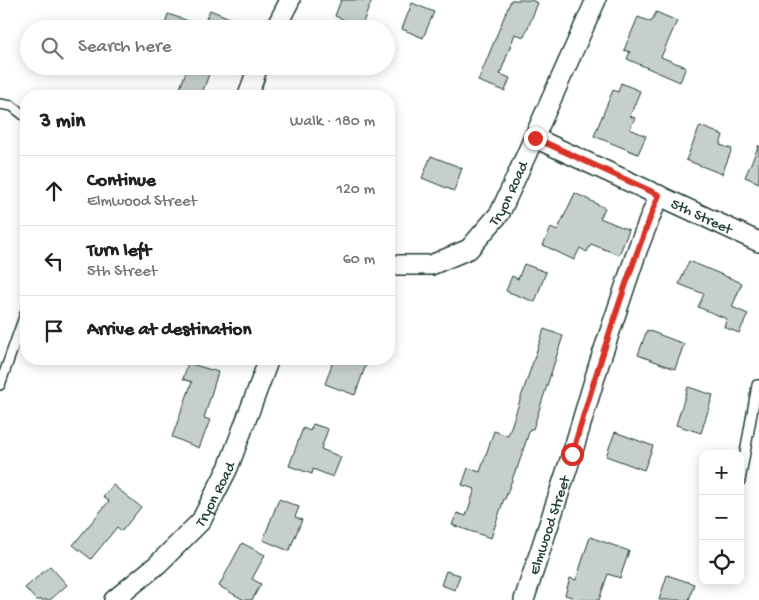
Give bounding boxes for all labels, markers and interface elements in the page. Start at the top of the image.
search box [20,20,395,75]
icon: search [38,34,66,62]
text: Search here [78,36,172,59]
text: 3 min [40,110,85,135]
text: Walk · 180 m [290,113,375,132]
route end [524,127,547,150]
street label: Tryon Road [485,158,534,231]
text: Continue [87,170,156,193]
icon: ahead [40,177,68,205]
text: 120 m [336,181,375,200]
text: Elmwood Street [87,193,197,212]
street label: 5th Street [667,195,736,240]
text: Turn left [87,240,151,263]
icon: left [40,247,68,275]
text: 60 m [343,251,375,270]
text: 5th Street [87,263,157,282]
icon: arrive [40,317,68,345]
text: Arrive at destination [87,319,251,342]
route start [561,443,584,466]
map controls [699,450,744,585]
button: + [699,450,744,495]
street label: Tryon Road [192,459,241,533]
street label: Elmwood Street [526,472,576,577]
button: − [699,495,744,540]
button: locate [699,540,744,585]

